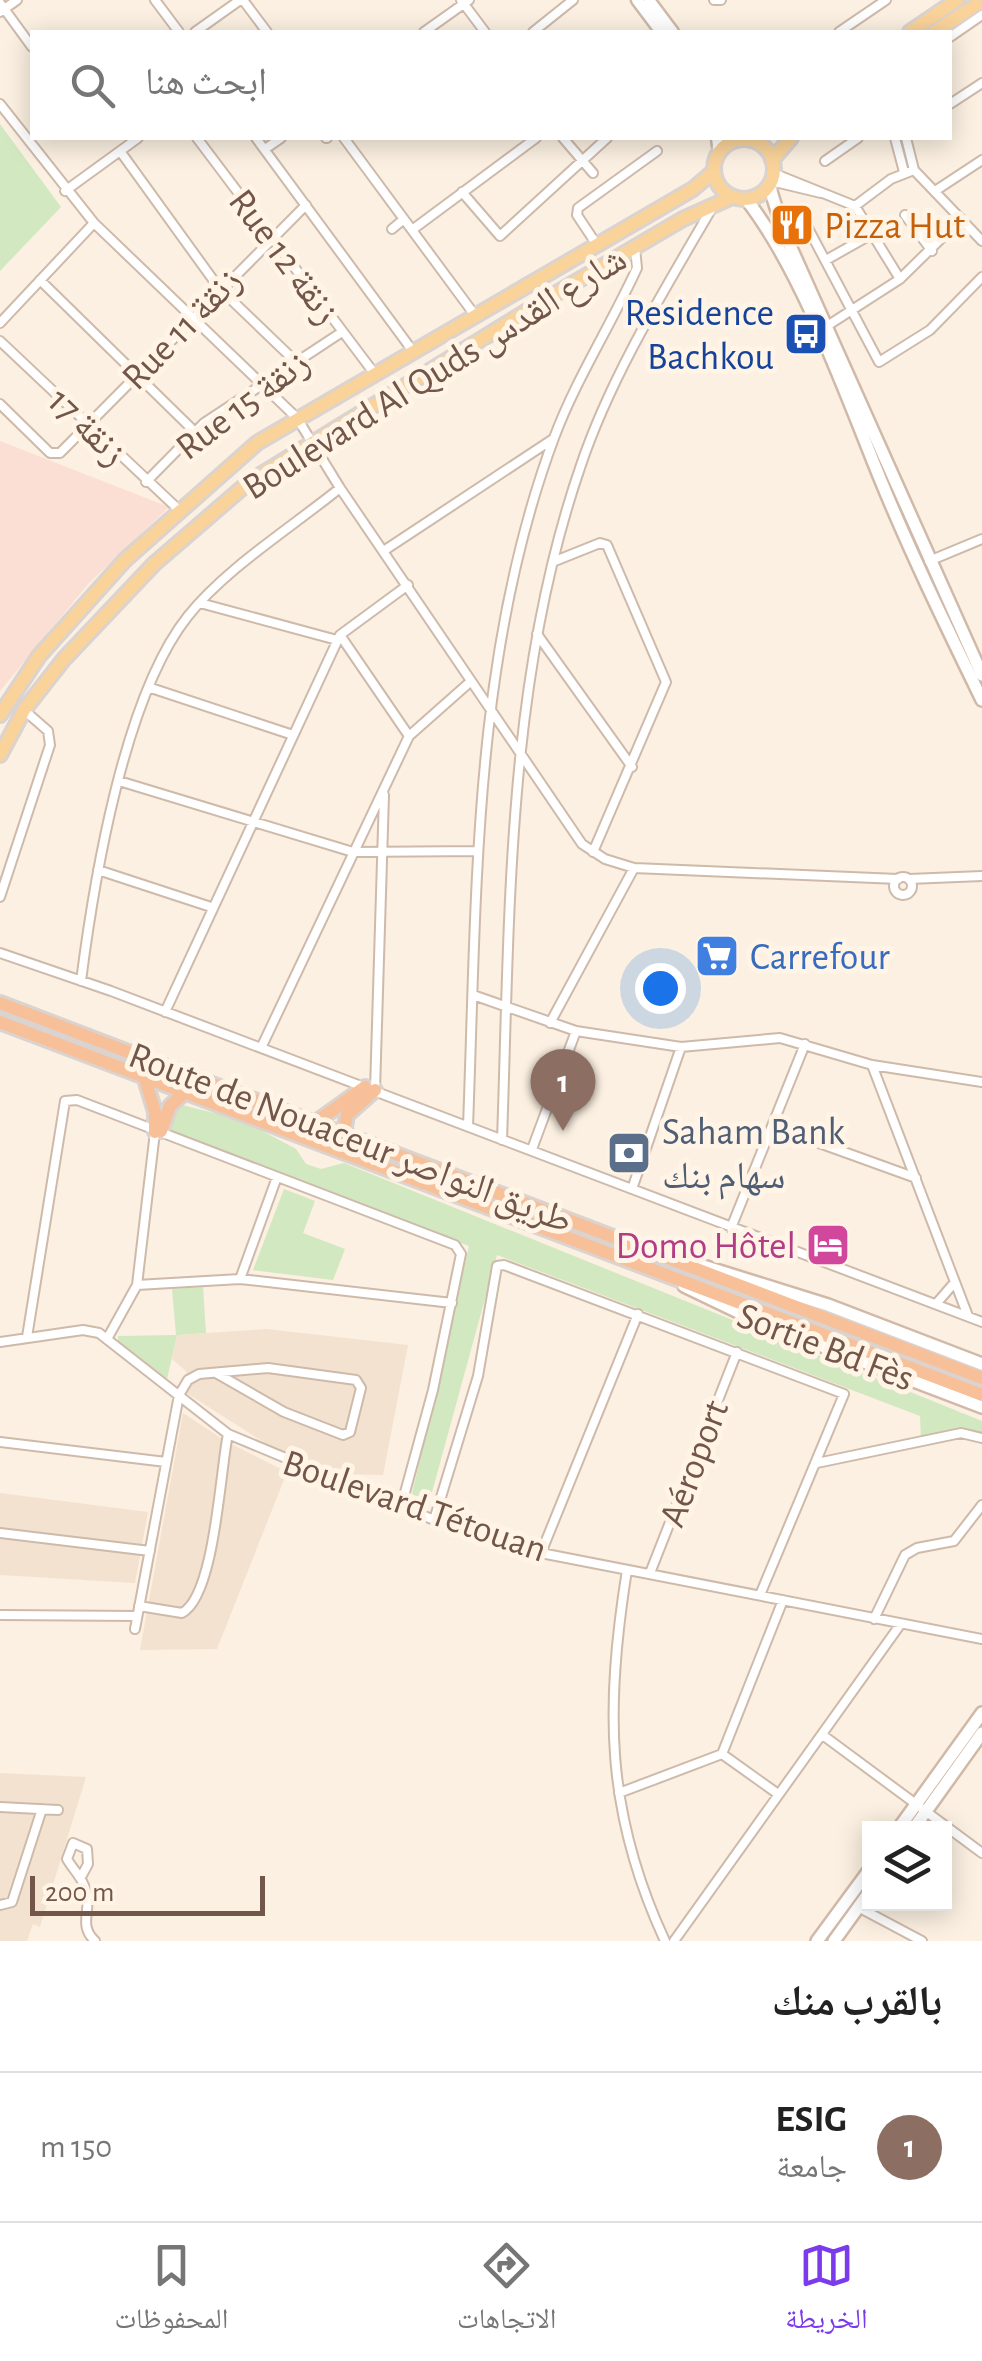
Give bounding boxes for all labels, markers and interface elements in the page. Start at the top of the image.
search box [30,30,952,140]
icon: search [65,58,120,113]
text: ابحث هنا [145,64,267,102]
street label: Rue 12 زنقة [221,183,346,331]
restaurant icon: Pizza Hut [769,202,815,248]
place label: Pizza Hut [824,208,965,246]
street label: Boulevard Al Quds شارع القدس [237,240,635,510]
street label: Rue 11 زنقة [116,261,249,398]
place label: Residence Bachkou [625,295,774,377]
bus stop icon: Residence Bachkou [783,311,829,357]
street label: Rue 15 زنقة [170,344,317,468]
street label: زنقة 17 [40,382,133,473]
supermarket icon: Carrefour [694,933,740,979]
place label: Carrefour [750,939,890,977]
your location [635,963,686,1014]
street label: Route de Nouaceur طريق النواصر [123,1037,577,1243]
pin: 1 [530,1048,596,1131]
place label: Saham Bank سهام بنك [662,1114,846,1200]
bank icon: Saham Bank سهام بنك [606,1130,652,1176]
hotel icon: Domo Hôtel [805,1222,851,1268]
place label: Domo Hôtel [615,1228,796,1266]
street label: Sortie Bd Fès [732,1297,919,1399]
street label: Aéroport [654,1395,736,1532]
street label: Boulevard Tétouan [278,1444,551,1570]
map controls [862,1821,952,1911]
button: layers [862,1821,952,1911]
scale bar [30,1871,265,1916]
text: 200 m [45,1879,114,1907]
text: بالقرب منك [772,1981,942,2023]
text: ESIG [775,2101,847,2139]
text: 150 m [40,2131,112,2163]
text: 1 [904,2131,915,2163]
text: جامعة [776,2151,847,2183]
tab: المحفوظات [114,2238,228,2346]
tab: الاتجاهات [457,2238,556,2346]
tab: الخريطة [785,2238,868,2346]

